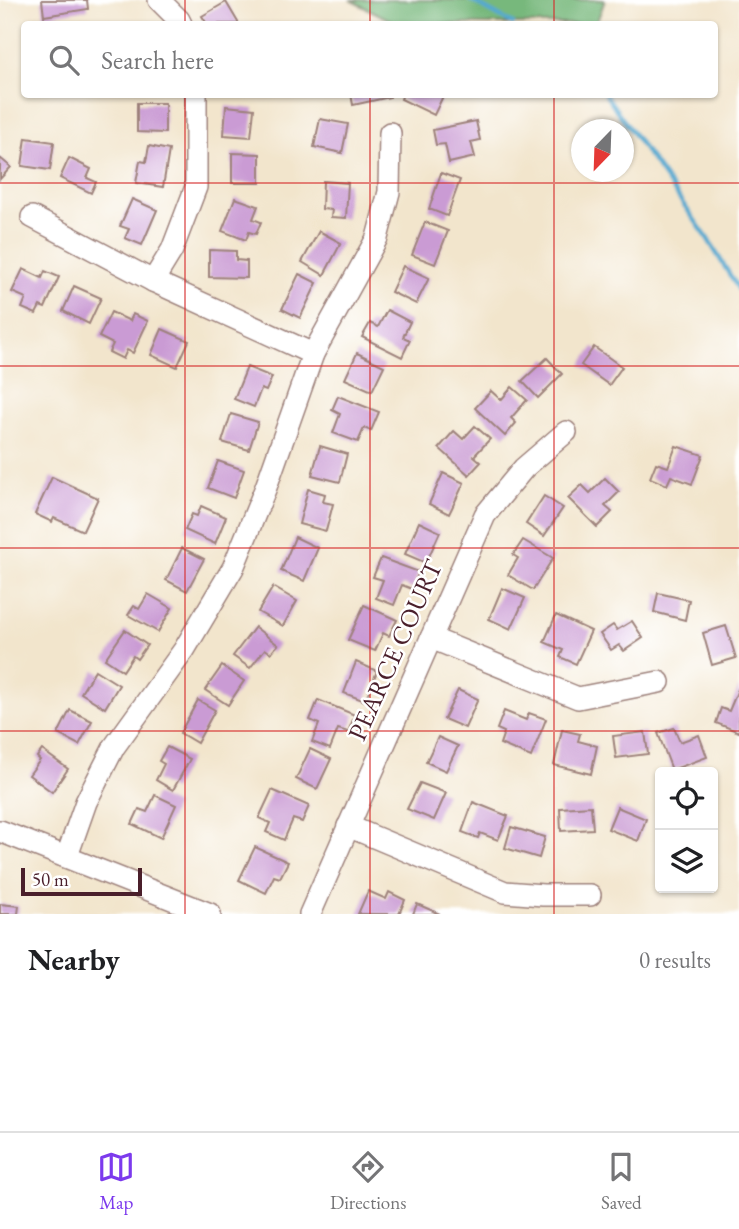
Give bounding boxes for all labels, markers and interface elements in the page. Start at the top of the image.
search box [21,21,718,98]
icon: search [45,41,83,79]
text: Search here [101,43,214,77]
north arrow [571,119,634,182]
street label: PEARCE COURT [340,554,450,746]
map controls [655,767,718,893]
button: locate [655,767,718,830]
button: layers [655,830,718,893]
scale bar [21,865,142,897]
text: 50 m [32,867,69,892]
text: Nearby [28,940,120,979]
text: 0 results [639,945,711,975]
tab: Map [97,1148,135,1215]
tab: Directions [330,1148,406,1215]
tab: Saved [601,1148,642,1215]

